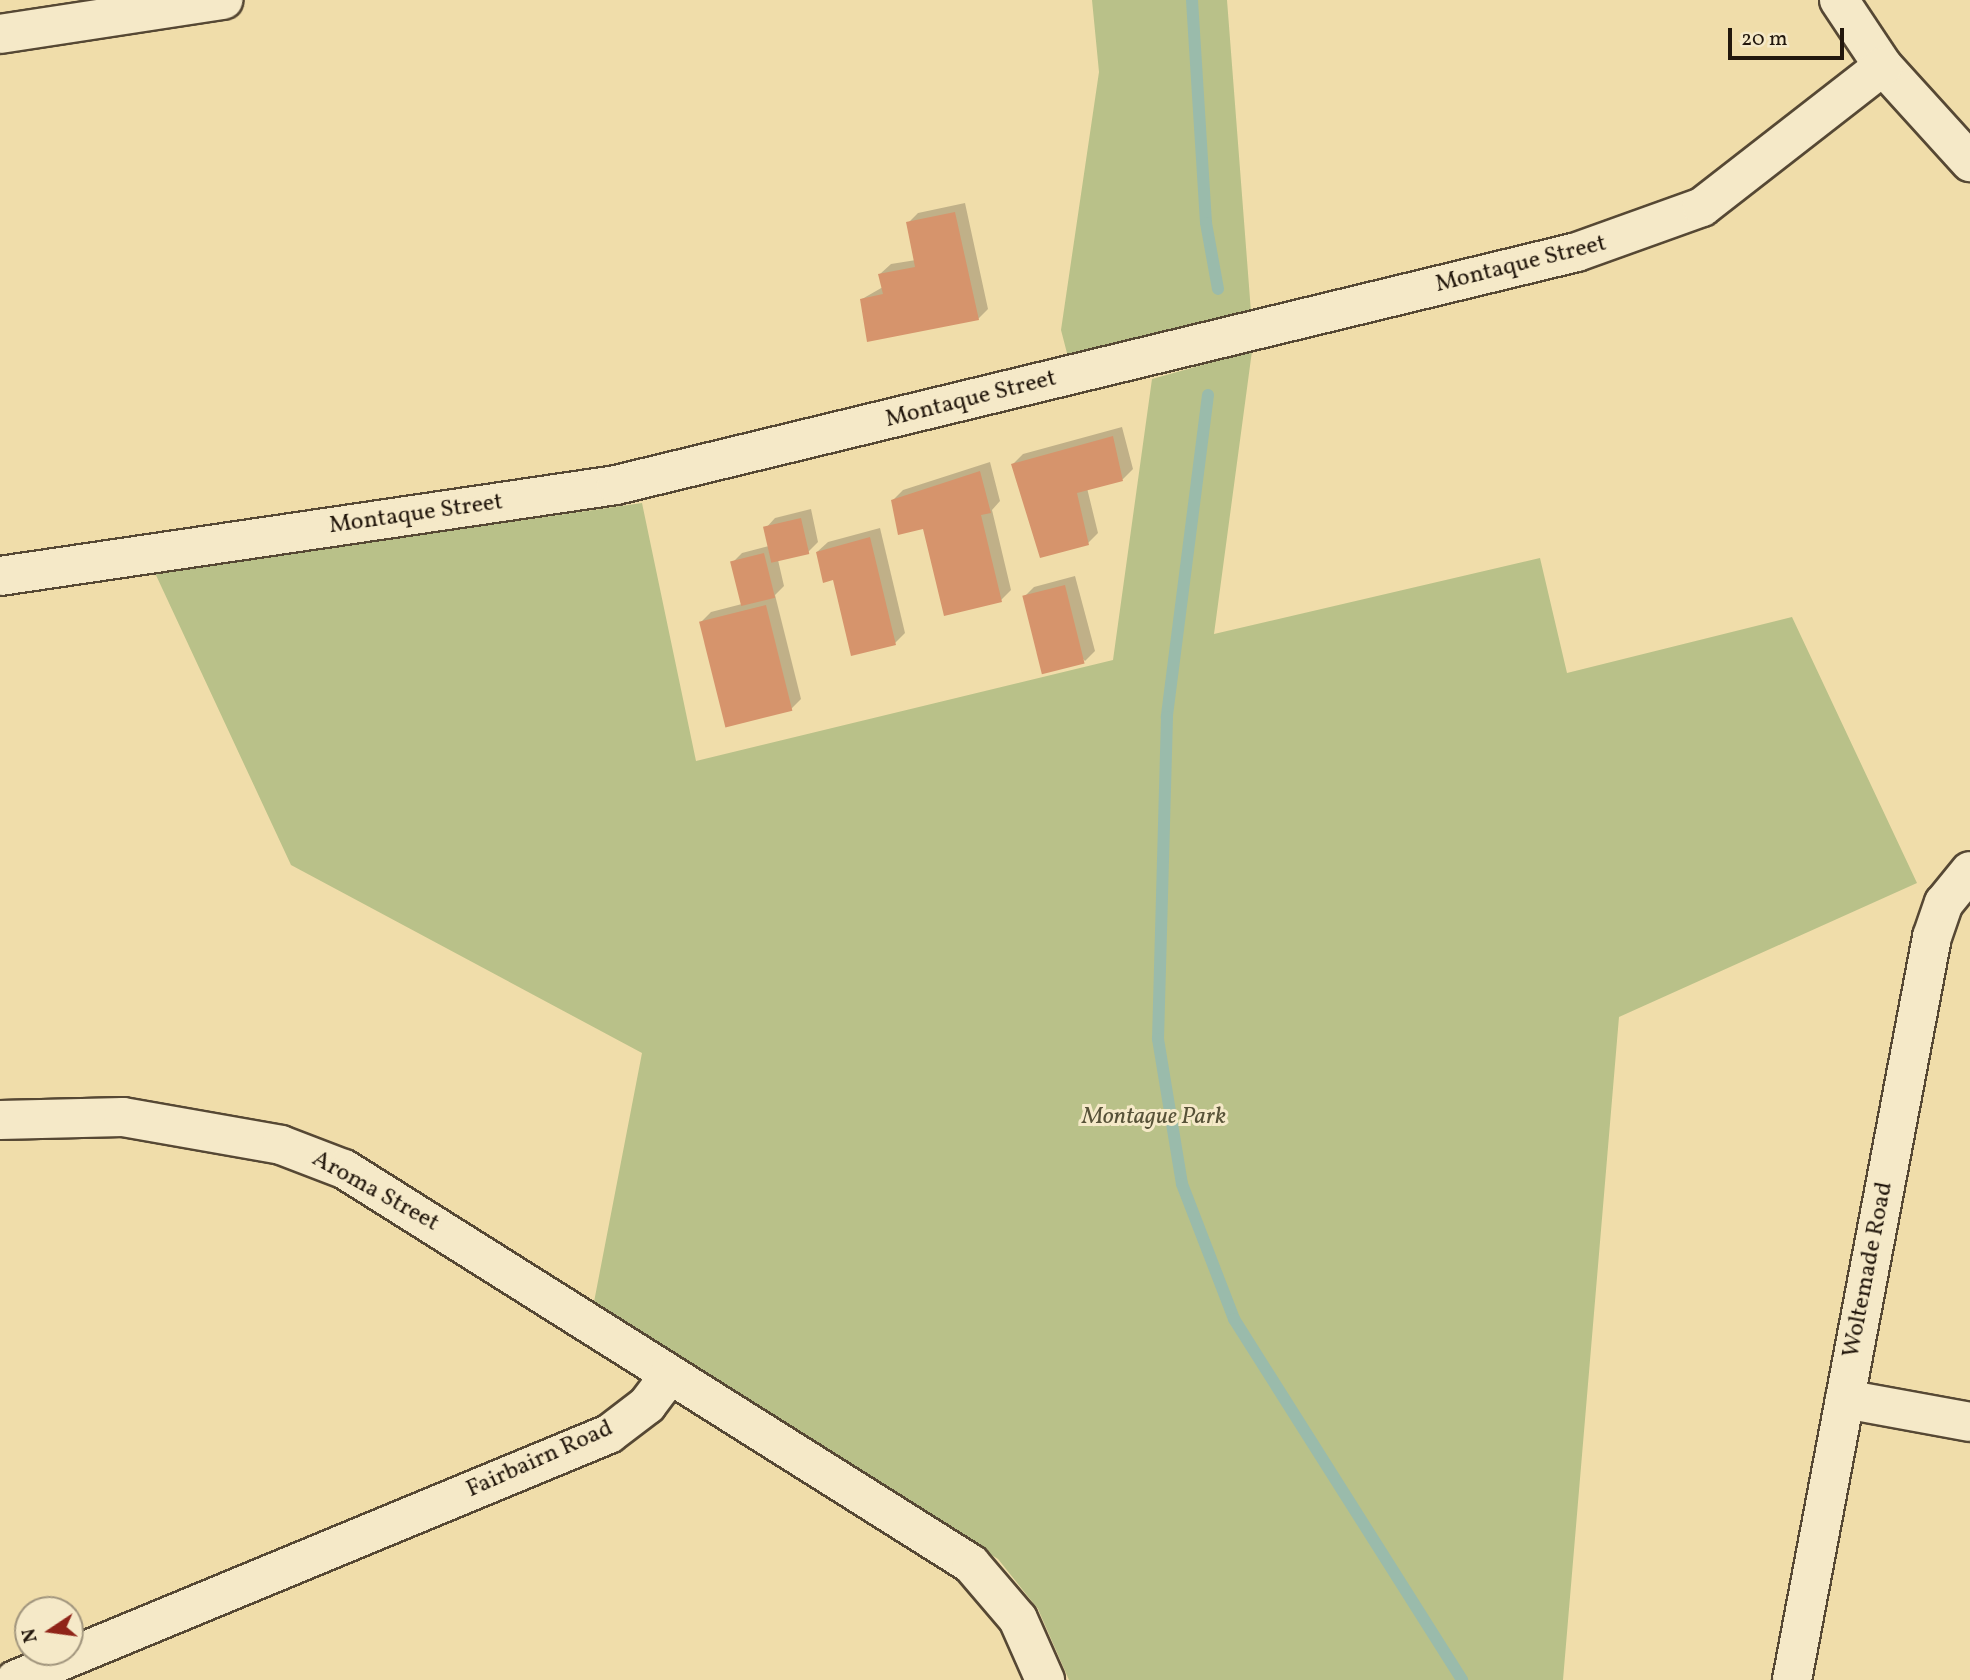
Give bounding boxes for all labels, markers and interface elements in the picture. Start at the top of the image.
scale bar [1732,14,1848,58]
text: 20 m [1741,25,1787,54]
street label: Montaque Street [1433,230,1609,300]
street label: Montaque Street [883,365,1059,435]
street label: Montaque Street [327,489,505,541]
park label: Montague Park [1082,1104,1226,1132]
street label: Aroma Street [307,1145,443,1239]
street label: Woltemade Road [1838,1180,1900,1360]
street label: Fairbairn Road [462,1415,618,1505]
north arrow [14,1596,84,1666]
text: N [16,1626,45,1645]

